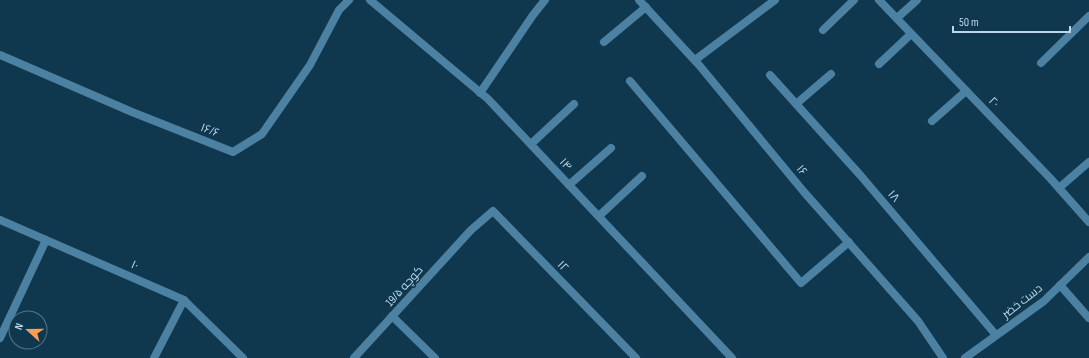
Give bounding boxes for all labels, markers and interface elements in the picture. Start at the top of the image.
scale bar [953,8,1070,34]
text: 50 m [959,15,979,30]
street label: ۲۰ [985,94,1002,111]
street label: ۱۶/۶ [198,120,221,141]
street label: ۱۴ [556,155,575,174]
street label: ۱۶ [793,162,810,179]
street label: ۱۸ [884,187,903,206]
street label: ۱۰ [129,257,141,274]
street label: ۱۲ [554,258,572,275]
street label: کوچه 19/۵ [382,263,427,310]
street label: دست خضر [998,281,1046,323]
north arrow [8,310,48,350]
text: N [12,321,26,332]

